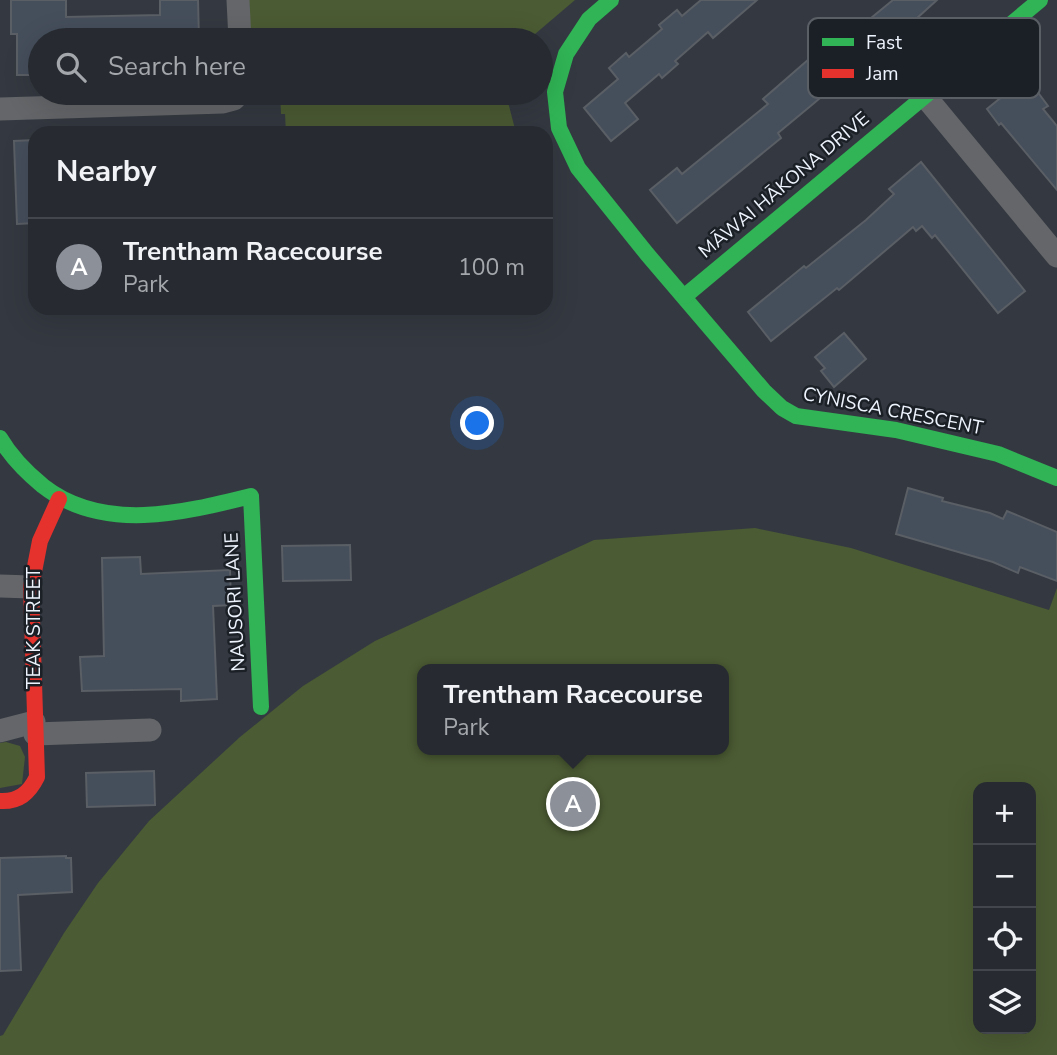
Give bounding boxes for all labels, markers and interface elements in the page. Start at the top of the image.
legend [808,18,1040,98]
search box [28,28,553,105]
text: Fast [866,30,902,56]
icon: search [52,48,90,86]
text: Search here [108,49,246,84]
text: Jam [865,61,899,87]
street label: MĀWAI HĀKONA DRIVE [693,106,875,264]
text: Nearby [56,151,156,192]
text: Trentham Racecourse [123,234,383,269]
text: A [70,252,88,283]
text: 100 m [458,252,525,283]
text: Park [123,269,169,300]
street label: CYNISCA CRESCENT [801,381,986,441]
your location [460,406,494,440]
street label: NAUSORI LANE [218,532,252,672]
street label: TEAK STREET [21,567,47,689]
popup [417,664,729,755]
text: Trentham Racecourse [443,677,703,712]
text: Park [443,712,489,743]
pin: A [550,778,596,830]
map controls [973,782,1036,1034]
button: + [973,782,1036,845]
button: − [973,845,1036,908]
button: locate [973,908,1036,971]
button: layers [973,971,1036,1034]

